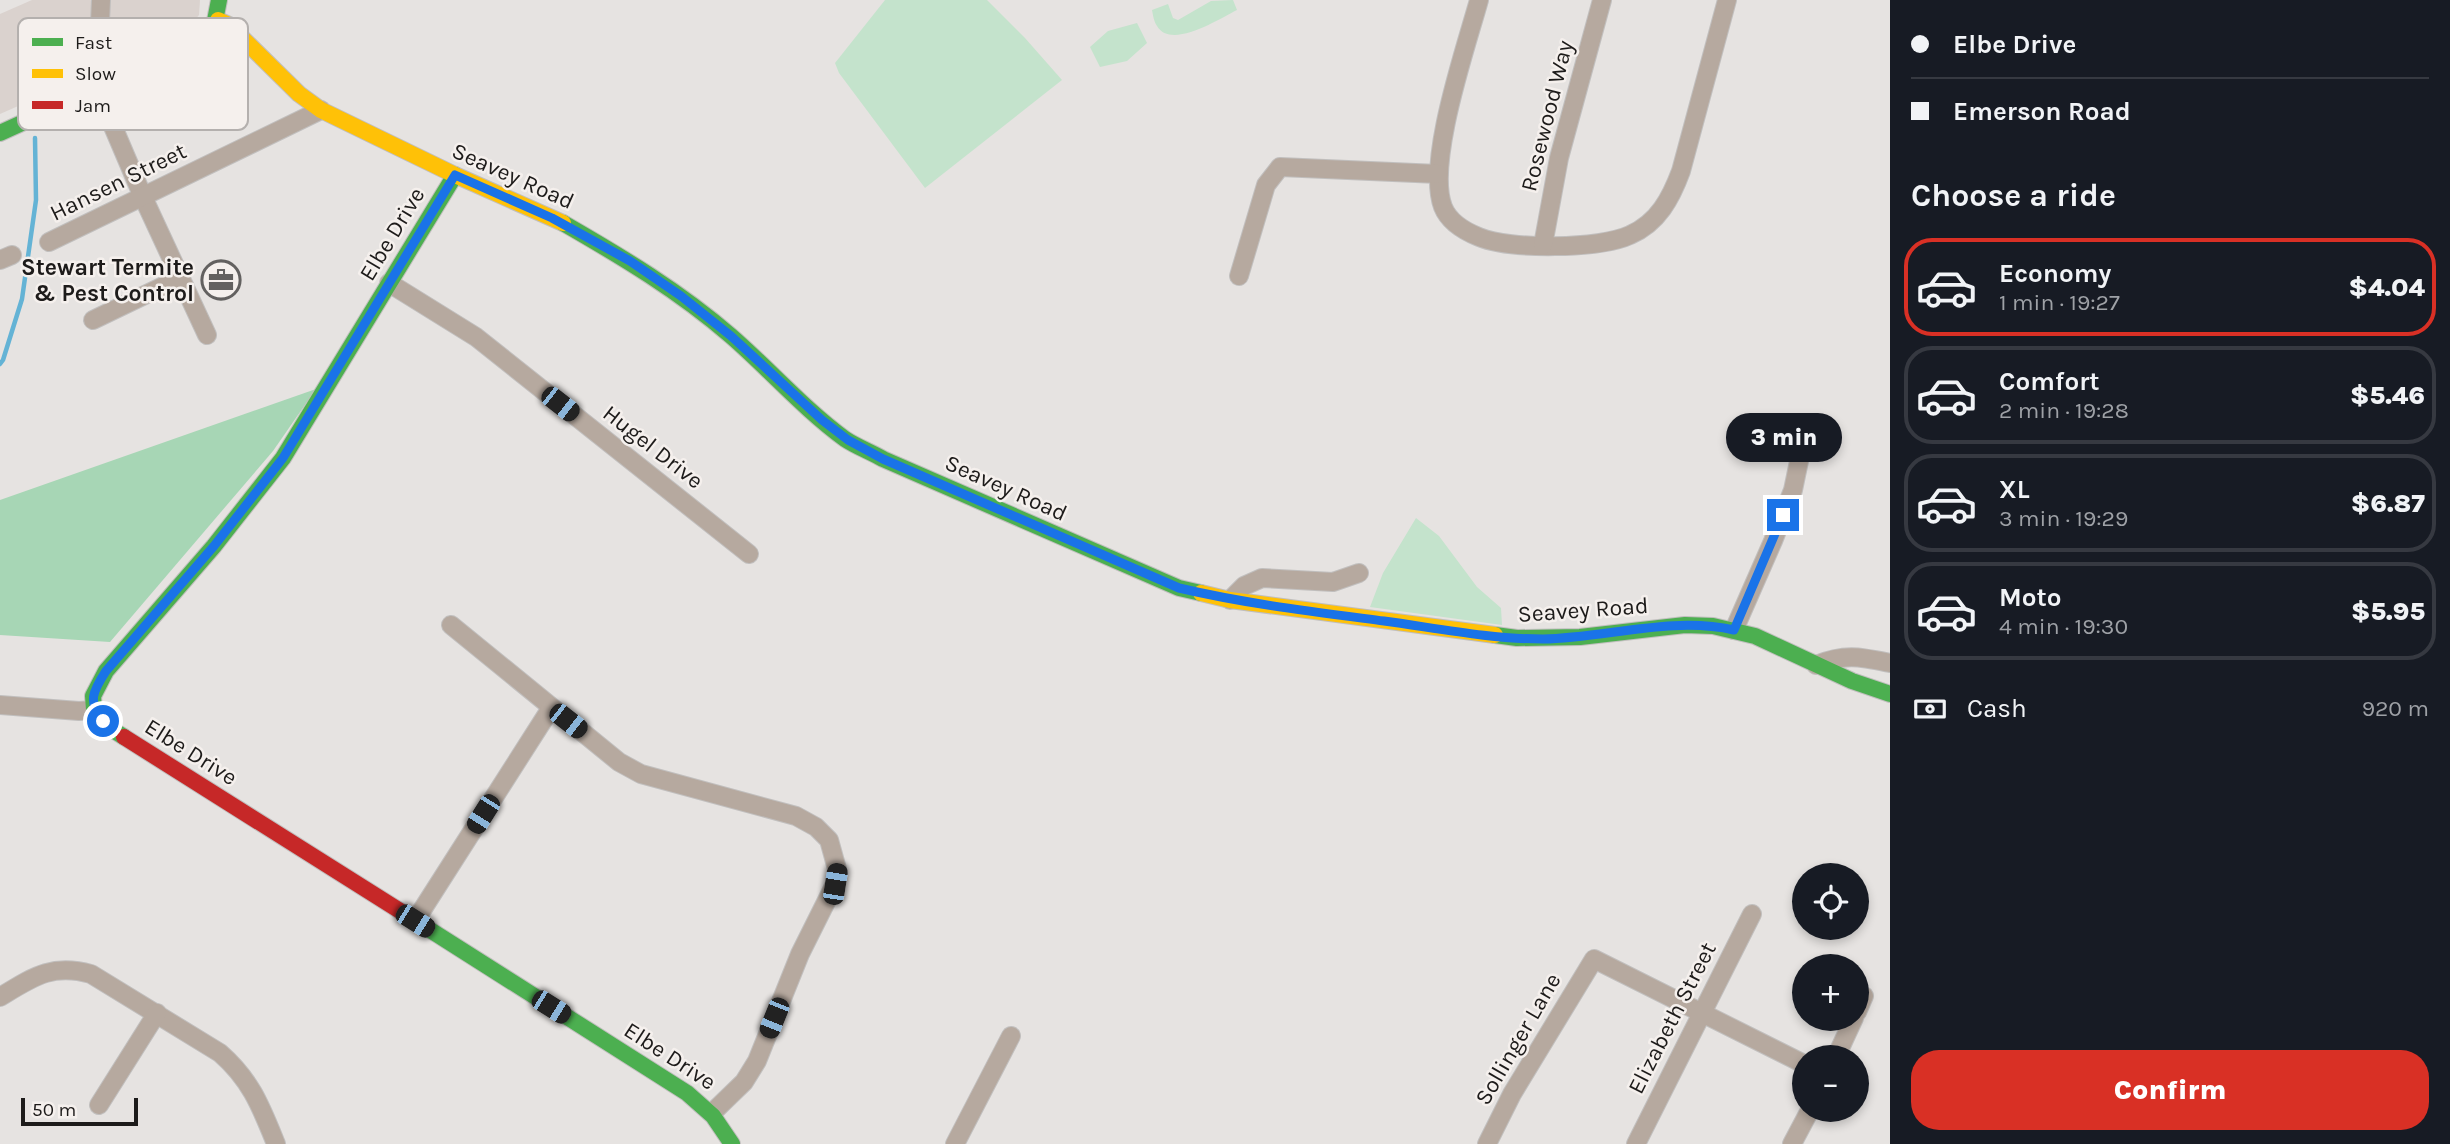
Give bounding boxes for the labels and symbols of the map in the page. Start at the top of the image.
legend [18,18,248,130]
text: Fast [75,32,112,54]
street label: Rosewood Way [1515,37,1579,194]
text: Slow [75,63,116,85]
text: Jam [75,95,111,117]
street label: Hansen Street [45,137,191,227]
street label: Seavey Road [448,137,578,215]
street label: Elbe Drive [354,182,430,286]
place label: Stewart Termite & Pest Control [21,254,194,307]
office icon: Stewart Termite & Pest Control [200,259,242,301]
car [537,383,584,425]
street label: Hugel Drive [598,400,708,494]
callout: 3 min [1725,414,1841,462]
street label: Seavey Road [941,449,1071,527]
route end [1767,499,1799,531]
street label: Seavey Road [1517,592,1649,628]
car [545,700,592,742]
route start [87,705,119,737]
street label: Elbe Drive [140,713,242,791]
car [463,791,504,837]
car [822,862,849,906]
car [392,901,439,941]
street label: Elizabeth Street [1622,937,1722,1098]
street label: Sollinger Lane [1469,968,1567,1110]
car [528,987,575,1027]
car [757,995,792,1041]
street label: Elbe Drive [619,1016,721,1096]
scale bar [21,1095,138,1127]

